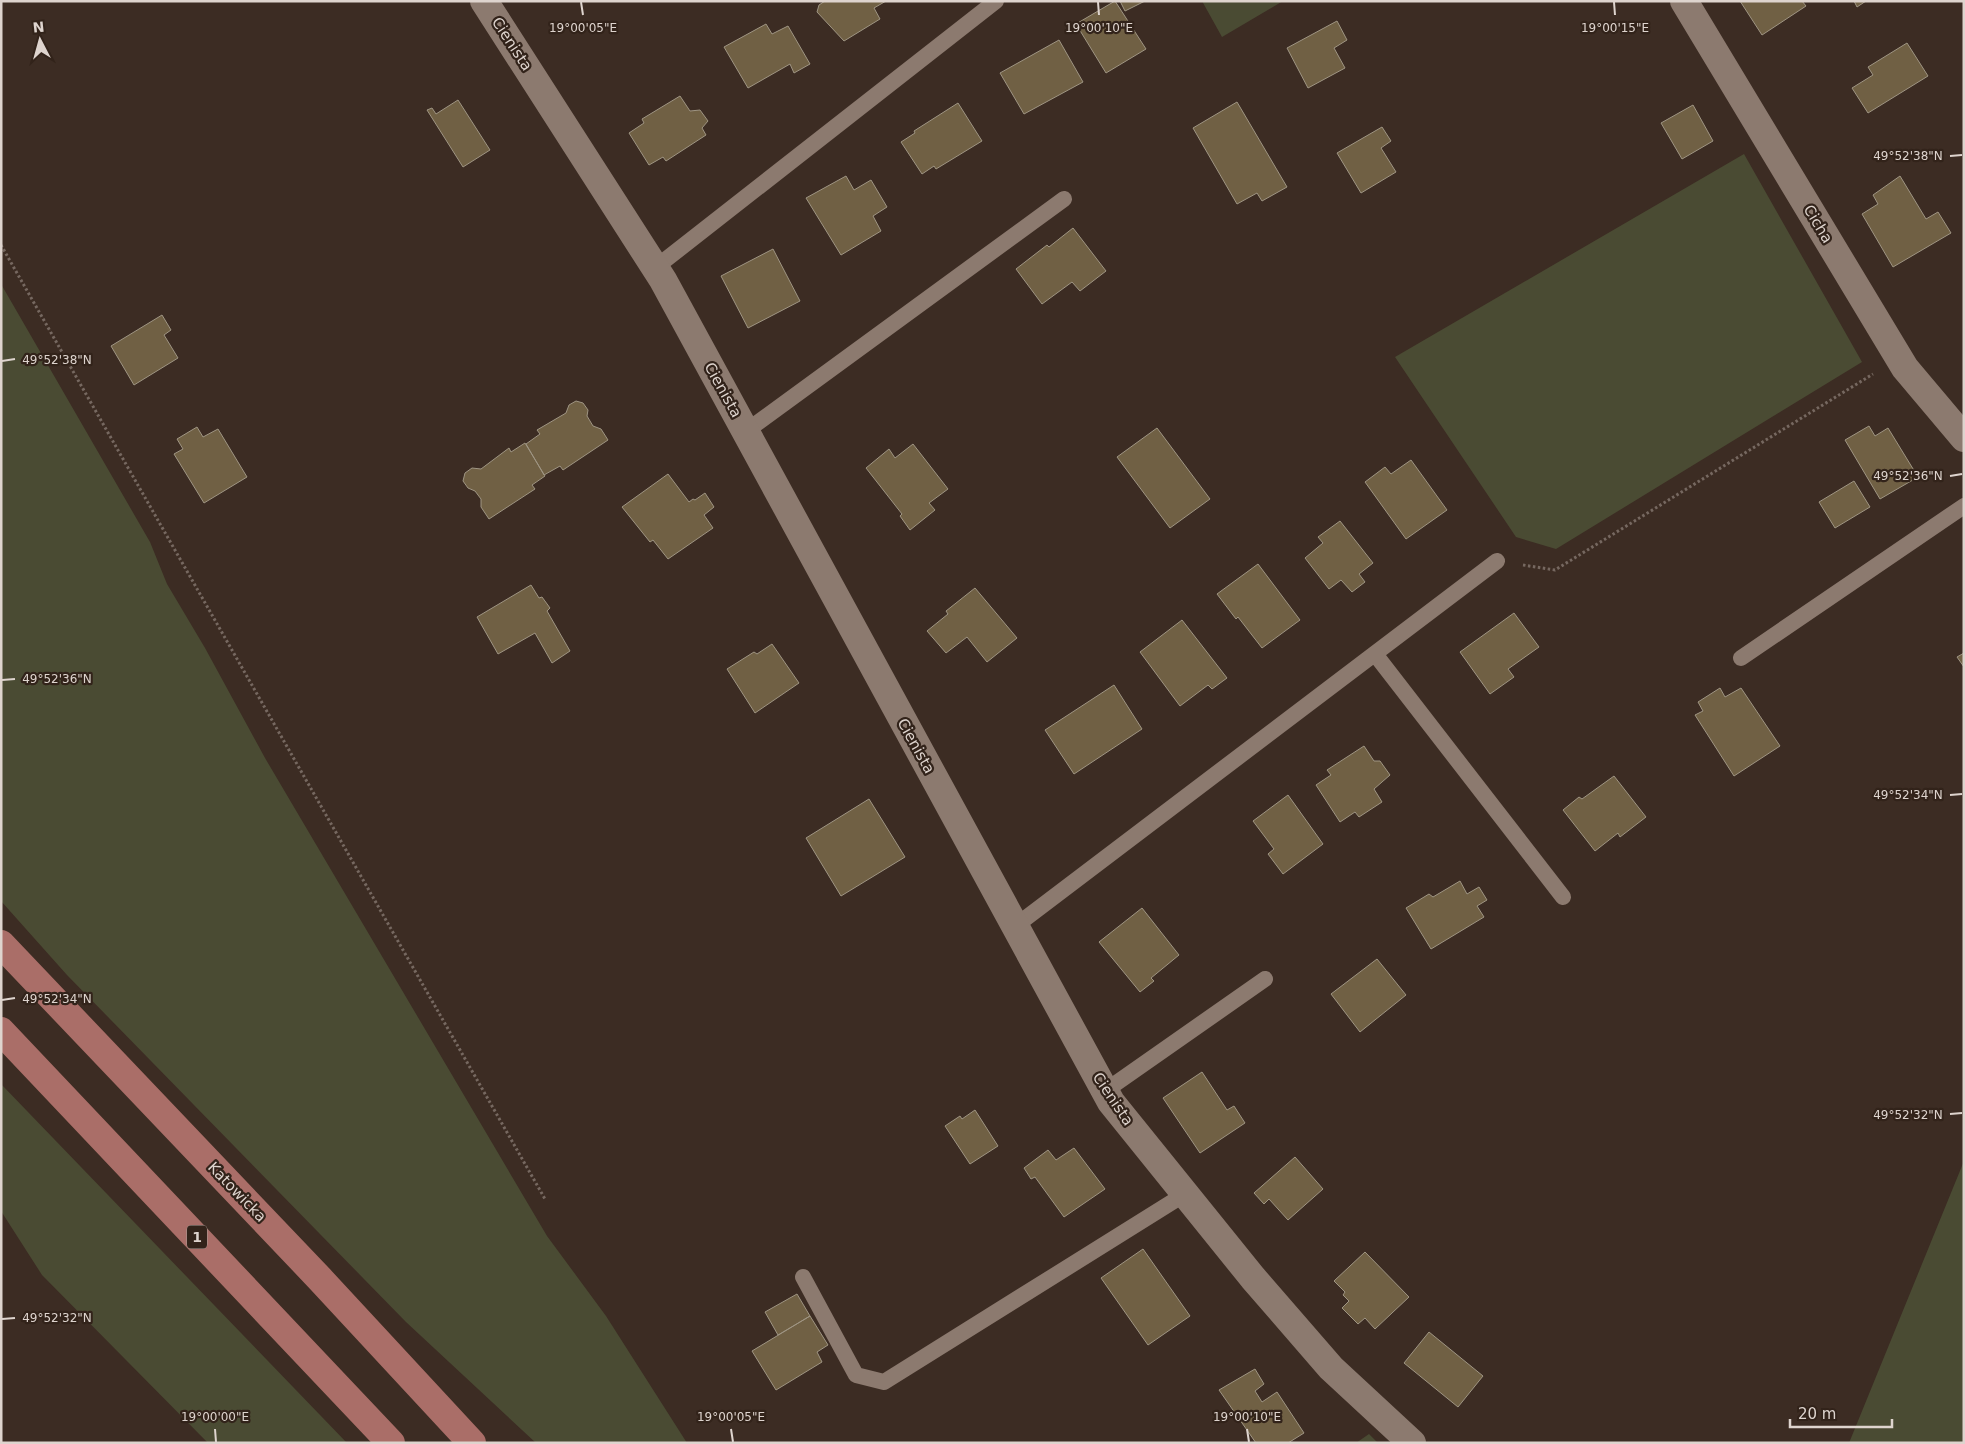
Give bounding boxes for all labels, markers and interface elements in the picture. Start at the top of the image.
street label: Cienista [488,14,536,74]
north arrow [15,15,65,65]
text: N [32,19,45,36]
text: 19°00'05"E [549,21,617,35]
text: 19°00'10"E [1065,21,1133,35]
text: 19°00'15"E [1581,21,1649,35]
text: 49°52'38"N [1873,149,1943,163]
street label: Cicha [1800,202,1836,246]
text: 49°52'38"N [22,353,92,367]
street label: Cienista [700,359,746,421]
text: 49°52'36"N [1873,469,1943,483]
text: 49°52'36"N [22,672,92,686]
street label: Cienista [893,715,939,777]
text: 49°52'34"N [1873,788,1943,802]
text: 49°52'34"N [22,992,92,1006]
street label: Cienista [1089,1069,1137,1129]
text: 49°52'32"N [1873,1108,1943,1122]
street label: Katowicka [204,1158,270,1226]
road number: 1 [187,1226,207,1248]
text: 49°52'32"N [22,1311,92,1325]
scale bar [1790,1396,1892,1428]
text: 20 m [1798,1405,1836,1423]
text: 19°00'00"E [181,1410,249,1424]
text: 19°00'05"E [697,1410,765,1424]
text: 19°00'10"E [1213,1410,1281,1424]

